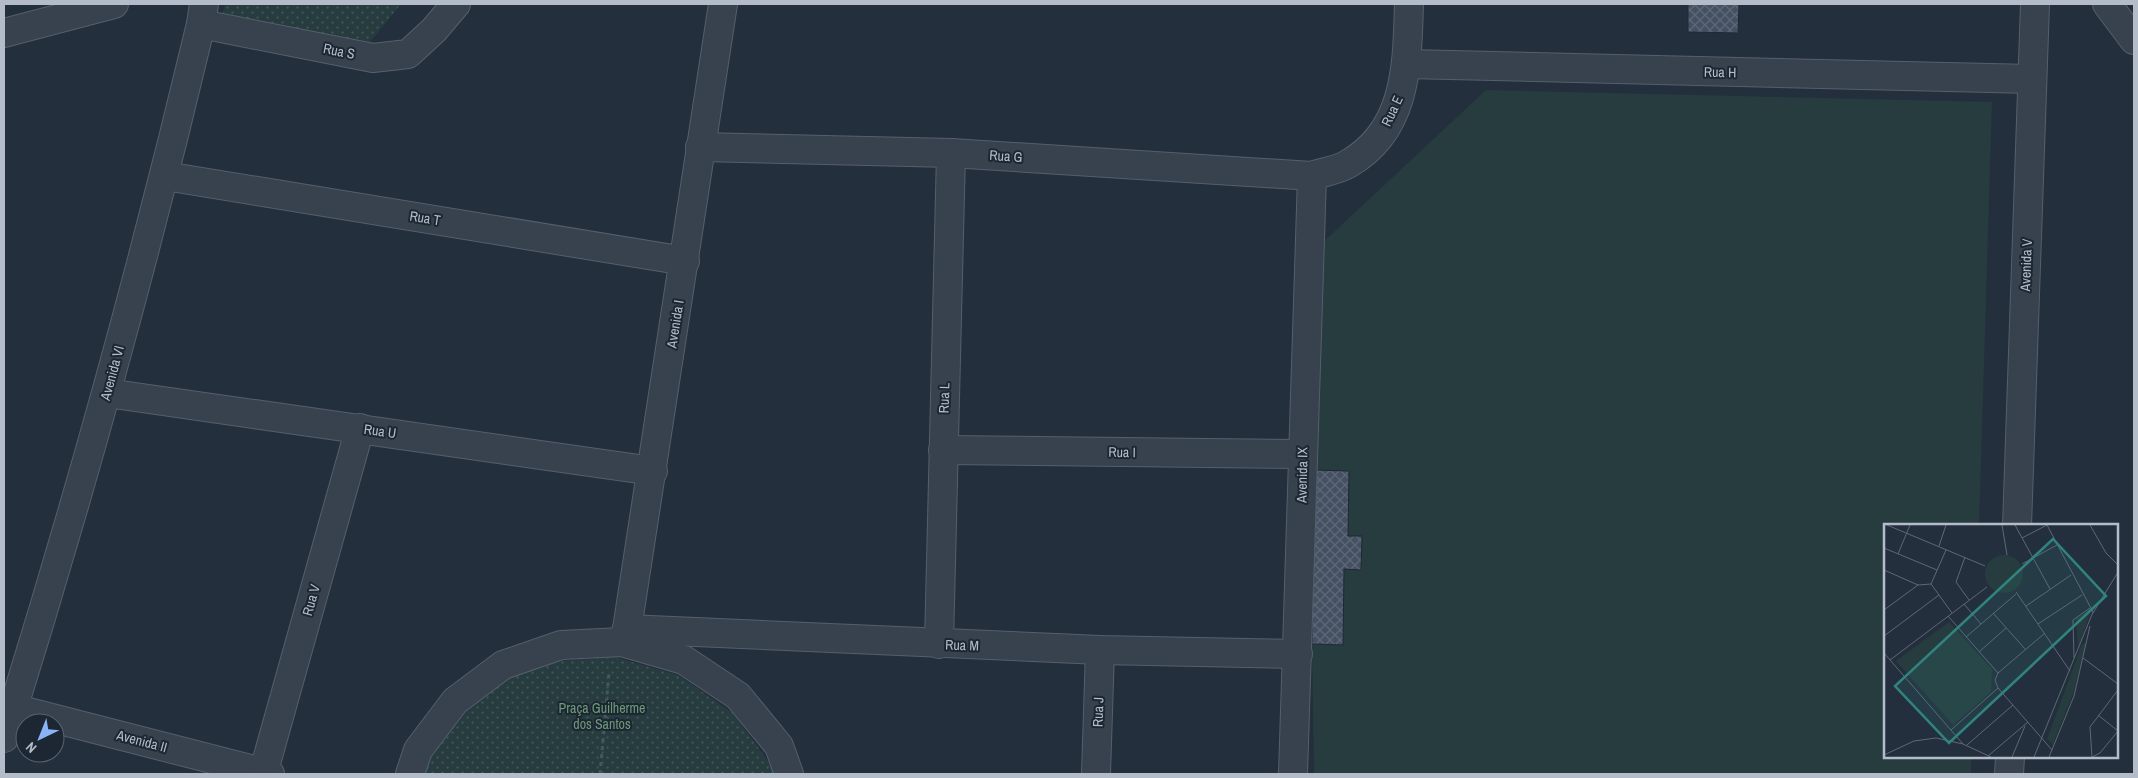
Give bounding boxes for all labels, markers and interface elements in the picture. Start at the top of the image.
street label: Rua S [322,39,357,63]
street label: Rua H [1704,63,1736,81]
street label: Rua E [1377,93,1407,129]
street label: Rua G [989,146,1023,166]
street label: Rua T [408,207,442,229]
street label: Avenida V [2016,238,2036,293]
street label: Avenida I [662,299,688,350]
street label: Avenida VI [96,344,128,403]
street label: Rua L [934,382,954,414]
street label: Rua U [363,420,397,442]
street label: Rua I [1108,443,1136,461]
street label: Avenida IX [1292,447,1311,504]
inset map [1884,524,2118,758]
street label: Rua V [298,582,324,618]
street label: Rua M [945,635,979,655]
street label: Rua J [1088,697,1108,727]
park label: Praça Guilherme dos Santos [559,699,645,733]
north arrow [15,713,65,763]
street label: Avenida II [114,725,169,756]
text: N [22,738,40,757]

